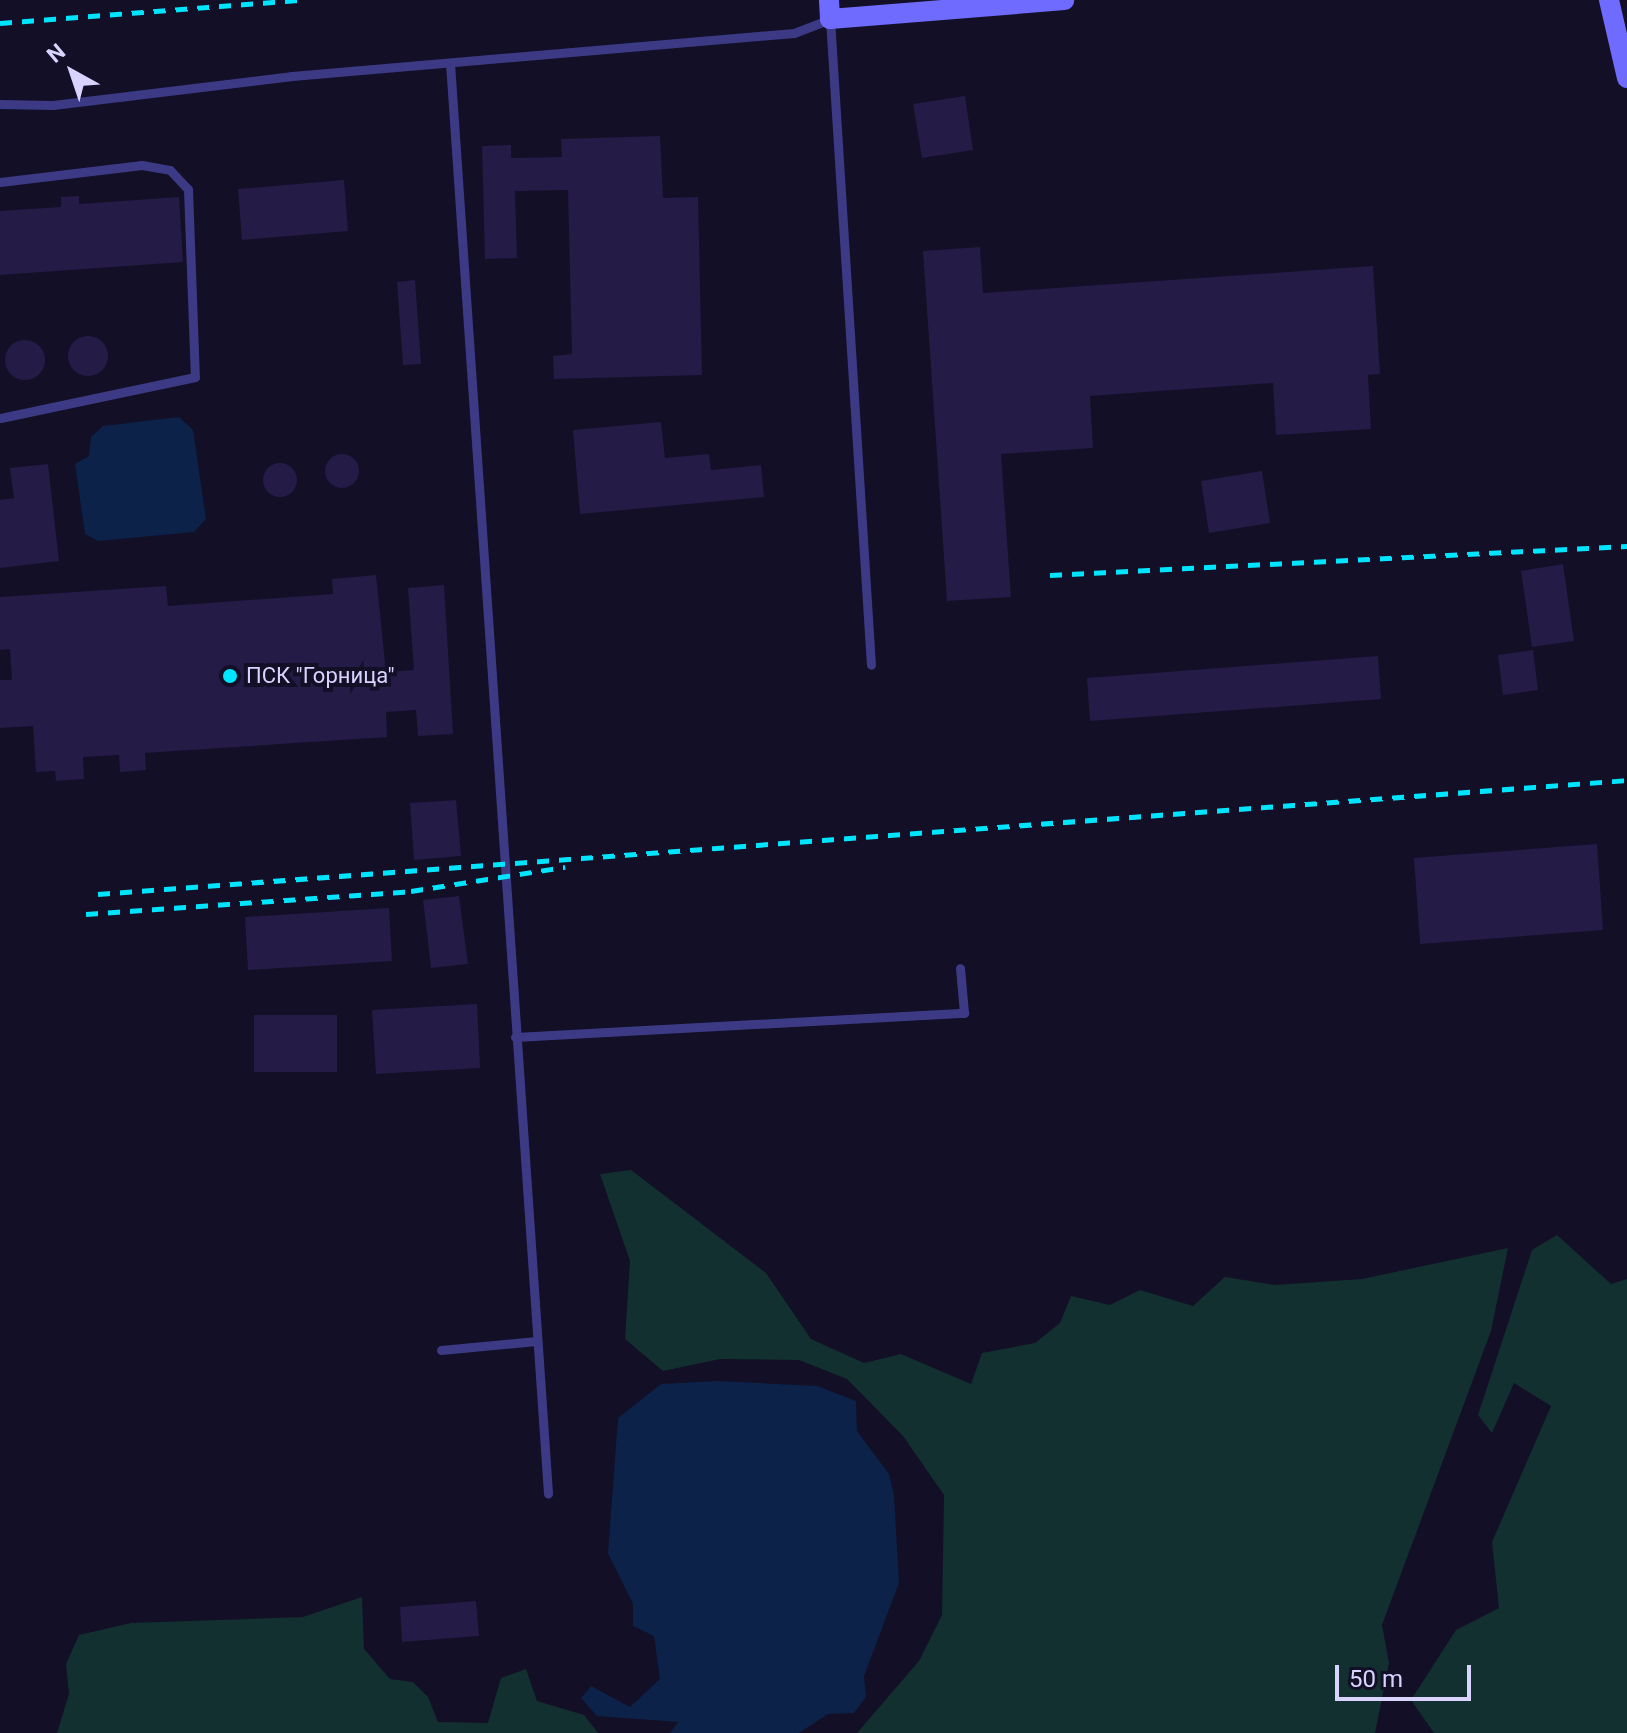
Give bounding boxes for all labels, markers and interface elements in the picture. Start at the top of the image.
north arrow [32,32,112,112]
text: N [42,39,70,68]
place label: ПСК "Горница" [246,663,394,689]
marker: ПСК "Горница" [221,667,239,685]
scale bar [1339,1649,1475,1699]
text: 50 m [1349,1665,1403,1693]

